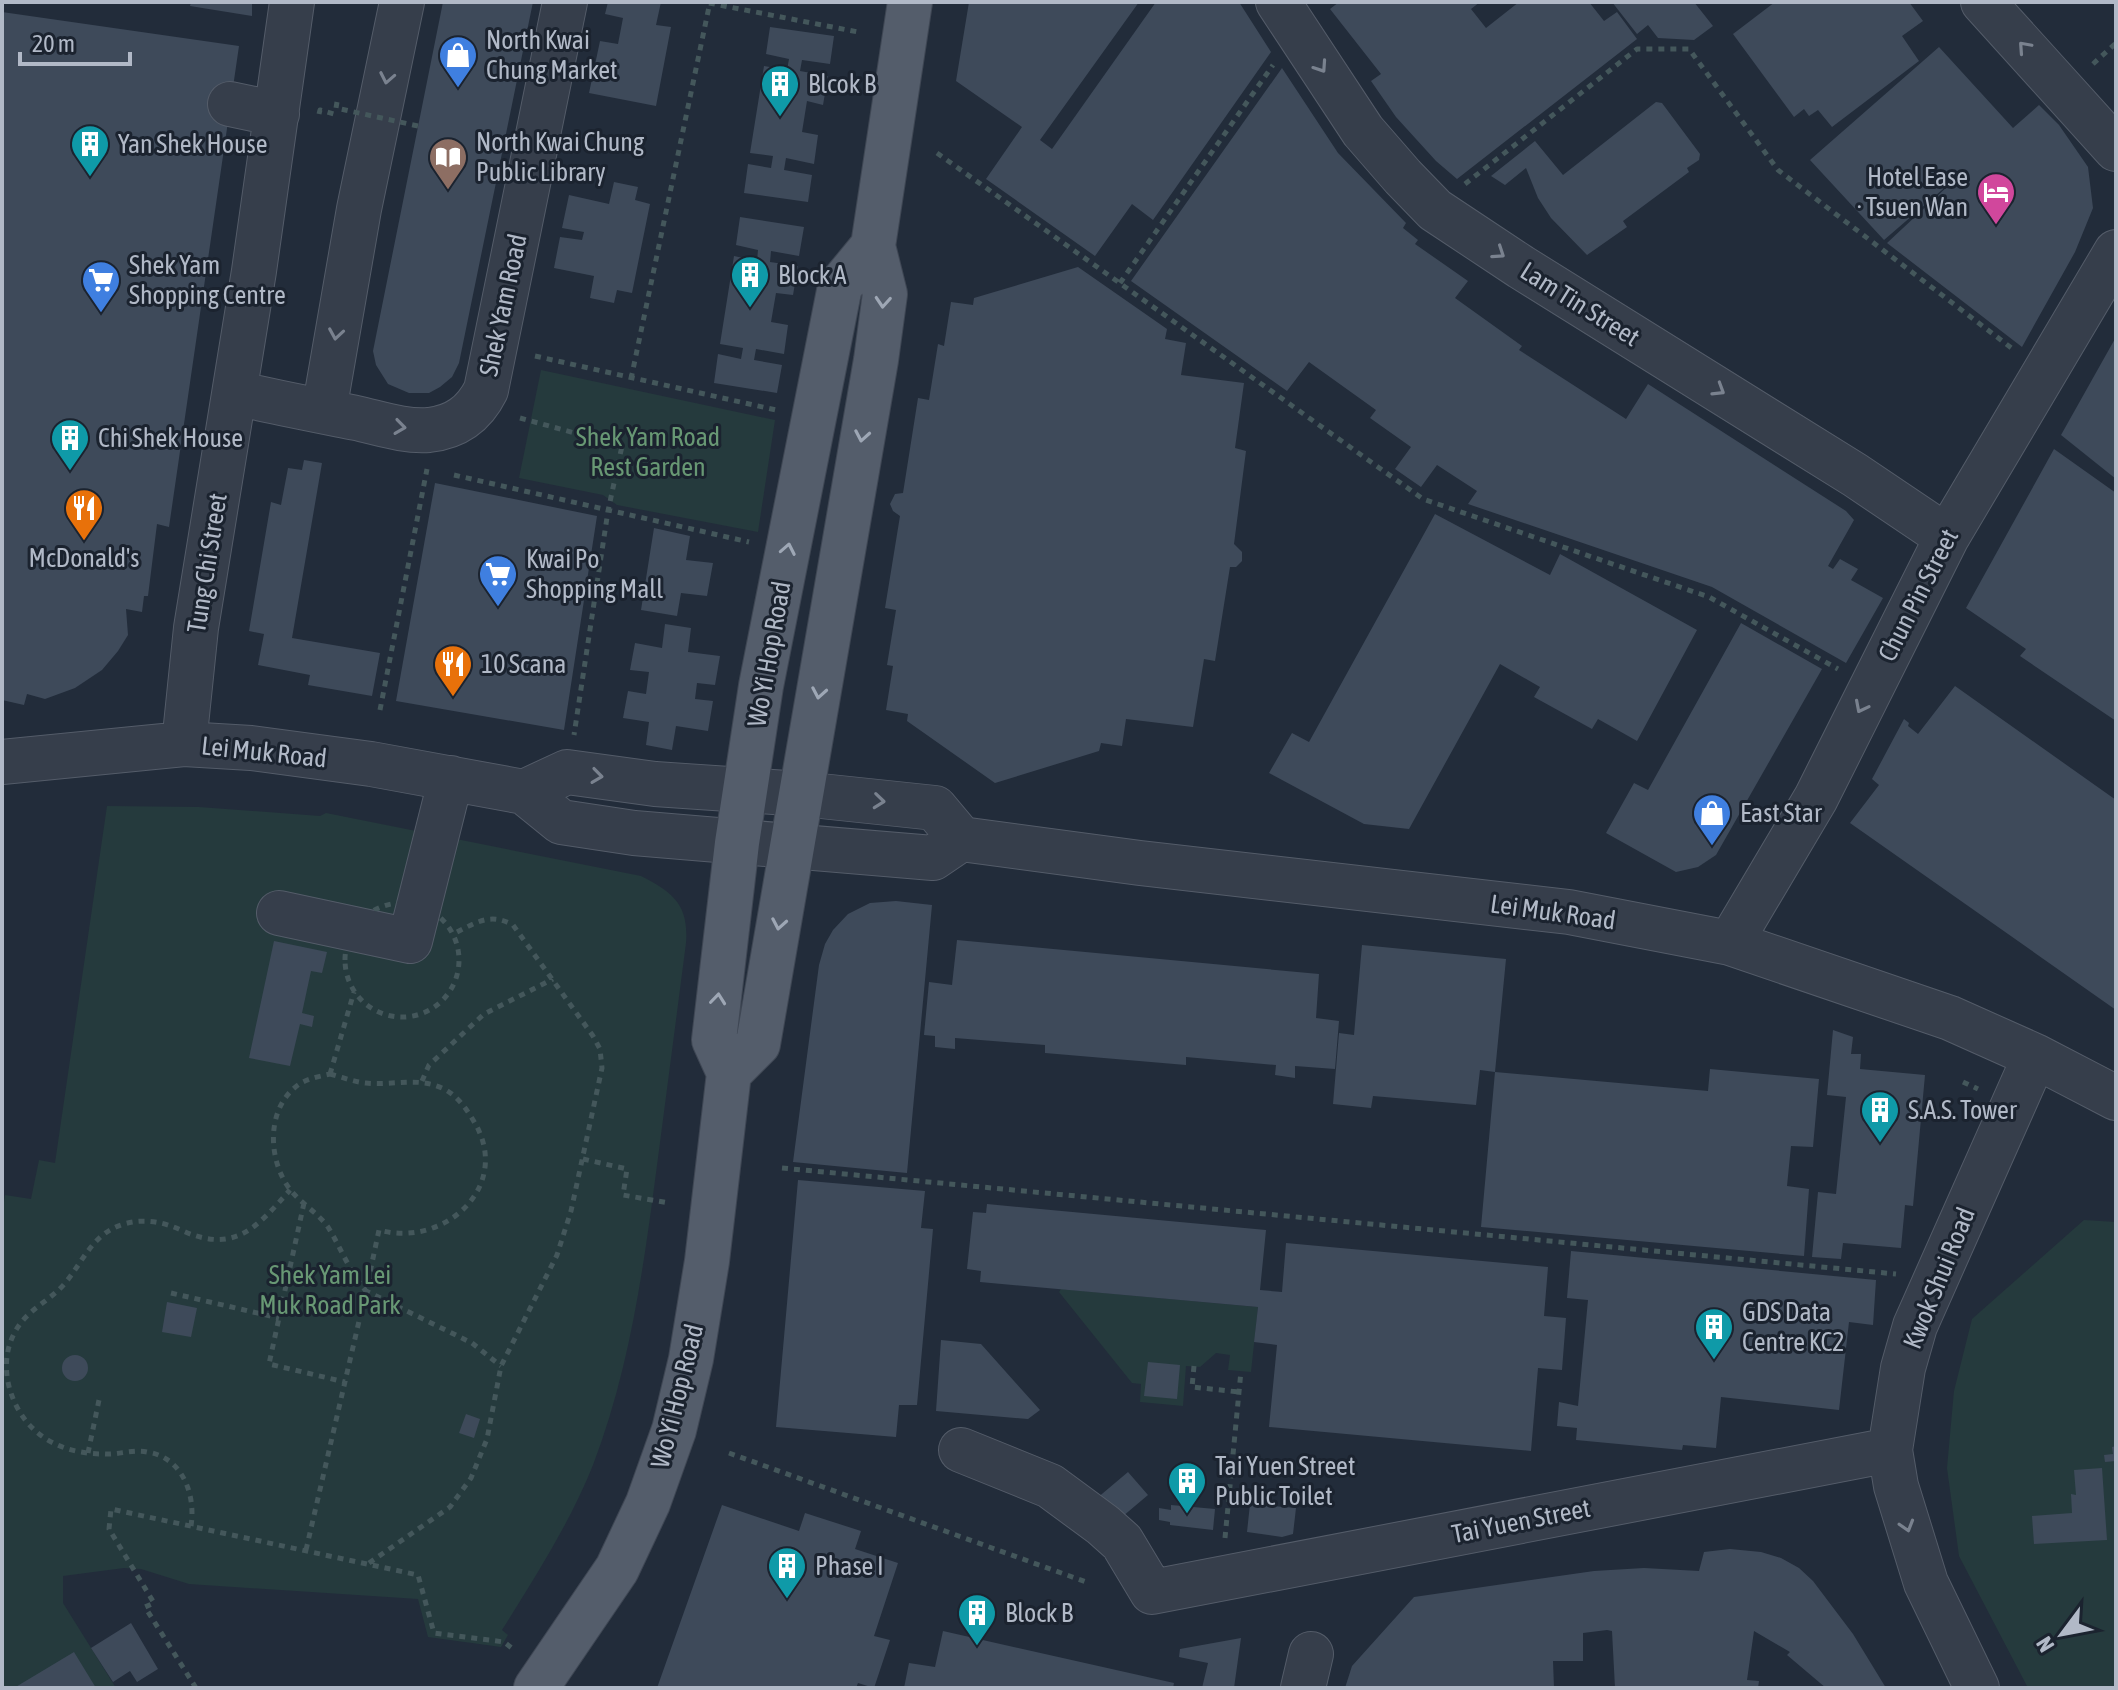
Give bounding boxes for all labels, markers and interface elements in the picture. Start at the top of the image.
scale bar [20,16,130,66]
place label: North Kwai Chung Market [486,25,618,85]
text: 20 m [32,30,75,57]
shop icon: North Kwai Chung Market [437,34,479,89]
one-way arrow [2019,41,2034,56]
one-way arrow [1311,58,1326,73]
building icon: Blcok B [759,63,801,118]
place label: Blcok B [808,69,877,99]
one-way arrow [379,71,396,85]
building icon: Yan Shek House [69,123,111,178]
place label: North Kwai Chung Public Library [476,127,645,187]
place label: Yan Shek House [118,129,267,159]
library icon: North Kwai Chung Public Library [427,136,469,191]
place label: Hotel Ease · Tsuen Wan [1857,162,1968,222]
hotel icon: Hotel Ease · Tsuen Wan [1975,171,2017,226]
street label: Shek Yam Road [473,231,533,379]
one-way arrow [1490,243,1504,258]
place label: Shek Yam Shopping Centre [129,250,286,310]
building icon: Block A [729,254,771,309]
street label: Lam Tin Street [1515,256,1645,352]
supermarket icon: Shek Yam Shopping Centre [80,259,122,314]
place label: Block A [778,260,847,290]
one-way arrow [875,296,892,309]
one-way arrow [329,327,346,340]
one-way arrow [1710,381,1725,396]
building icon: Chi Shek House [49,417,91,472]
one-way arrow [393,418,407,435]
park label: Shek Yam Road Rest Garden [576,422,720,482]
place label: Chi Shek House [98,423,243,453]
one-way arrow [855,430,872,443]
restaurant icon: McDonald's [63,487,105,542]
street label: Tung Chi Street [181,491,233,635]
street label: Chun Pin Street [1872,524,1964,666]
one-way arrow [779,542,796,556]
place label: McDonald's [29,543,139,573]
place label: Kwai Po Shopping Mall [526,544,663,604]
supermarket icon: Kwai Po Shopping Mall [477,553,519,608]
street label: Wo Yi Hop Road [741,579,797,729]
restaurant icon: 10 Scana [432,643,474,698]
place label: 10 Scana [481,649,566,679]
one-way arrow [811,686,828,699]
one-way arrow [1856,698,1871,713]
street label: Lei Muk Road [200,730,328,774]
one-way arrow [590,767,604,784]
shop icon: East Star [1691,792,1733,847]
one-way arrow [873,793,886,810]
place label: East Star [1740,798,1822,828]
street label: Lei Muk Road [1489,888,1617,936]
one-way arrow [771,918,788,931]
one-way arrow [710,992,727,1005]
building icon: S.A.S. Tower [1859,1089,1901,1144]
place label: S.A.S. Tower [1908,1095,2017,1125]
street label: Kwok Shui Road [1897,1203,1981,1353]
park label: Shek Yam Lei Muk Road Park [259,1260,401,1320]
place label: GDS Data Centre KC2 [1742,1297,1845,1357]
building icon: GDS Data Centre KC2 [1693,1306,1735,1361]
street label: Wo Yi Hop Road [645,1321,709,1471]
place label: Tai Yuen Street Public Toilet [1215,1451,1355,1511]
building icon: Tai Yuen Street Public Toilet [1166,1460,1208,1515]
street label: Tai Yuen Street [1449,1493,1593,1549]
one-way arrow [1898,1519,1914,1532]
building icon: Phase I [766,1545,808,1600]
place label: Phase I [815,1551,884,1581]
building icon: Block B [956,1592,998,1647]
north arrow [2022,1594,2102,1674]
place label: Block B [1005,1598,1074,1628]
text: N [2031,1632,2060,1657]

